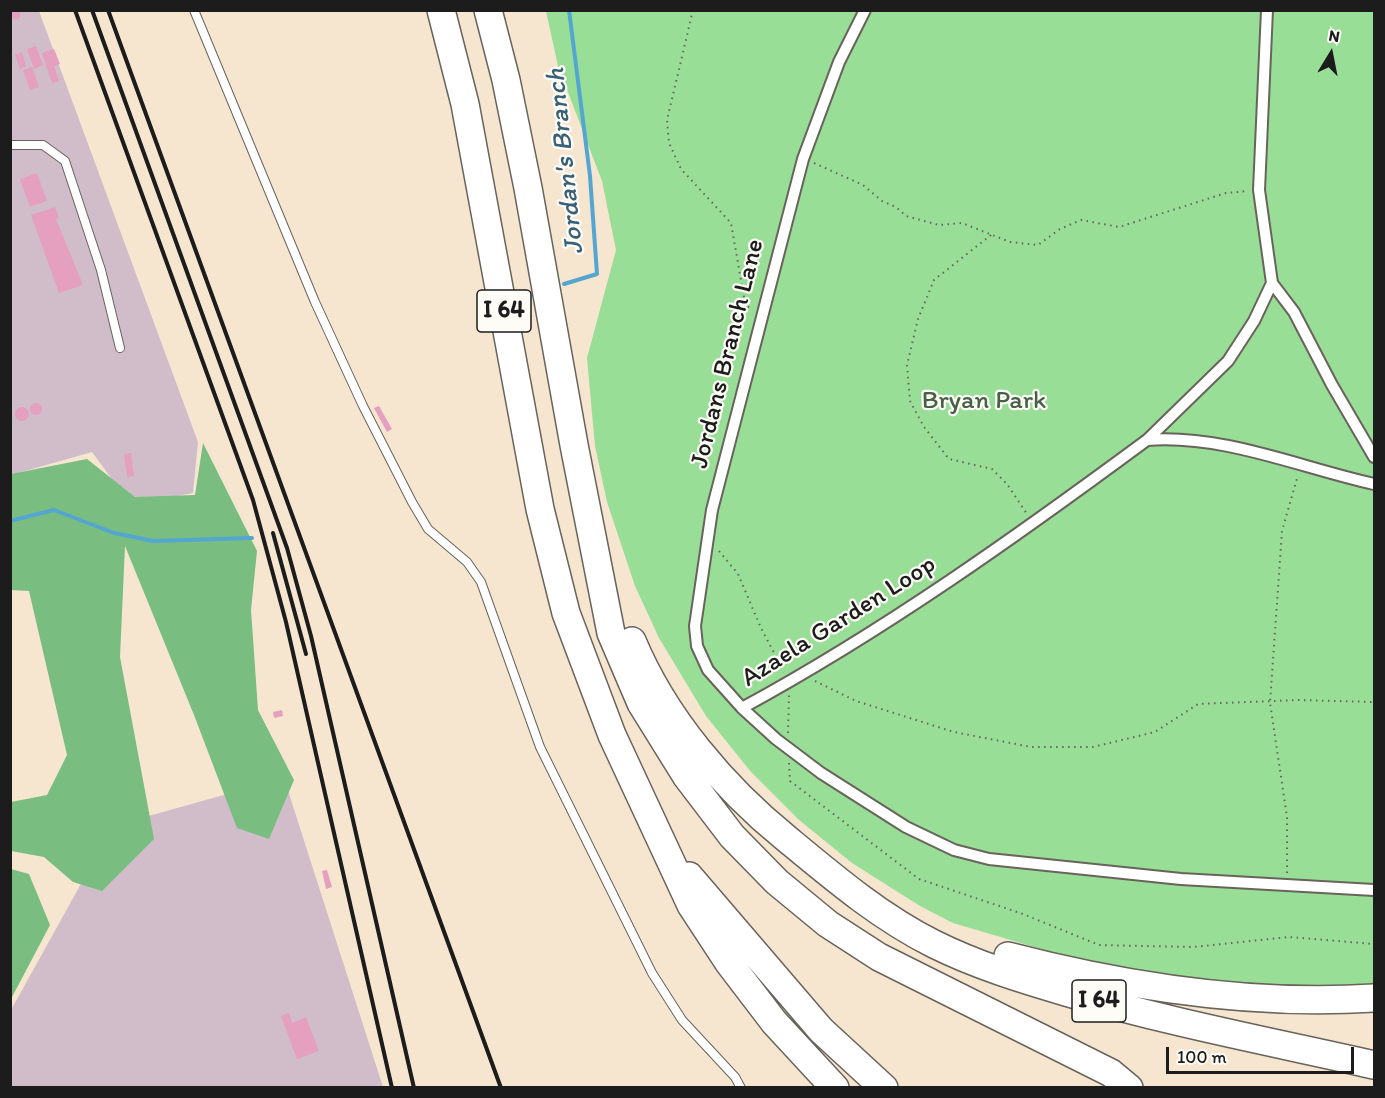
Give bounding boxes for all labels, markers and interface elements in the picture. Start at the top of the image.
north arrow [1301,24,1361,84]
text: N [1327,25,1341,46]
water label: Jordan's Branch [540,66,592,256]
street label: Jordans Branch Lane [684,236,772,472]
road number: I 64 [477,290,531,332]
park label: Bryan Park [922,385,1046,417]
street label: Azaela Garden Loop [736,550,942,694]
road number: I 64 [1072,980,1126,1022]
scale bar [1169,1035,1356,1073]
text: 100 m [1177,1046,1227,1068]

